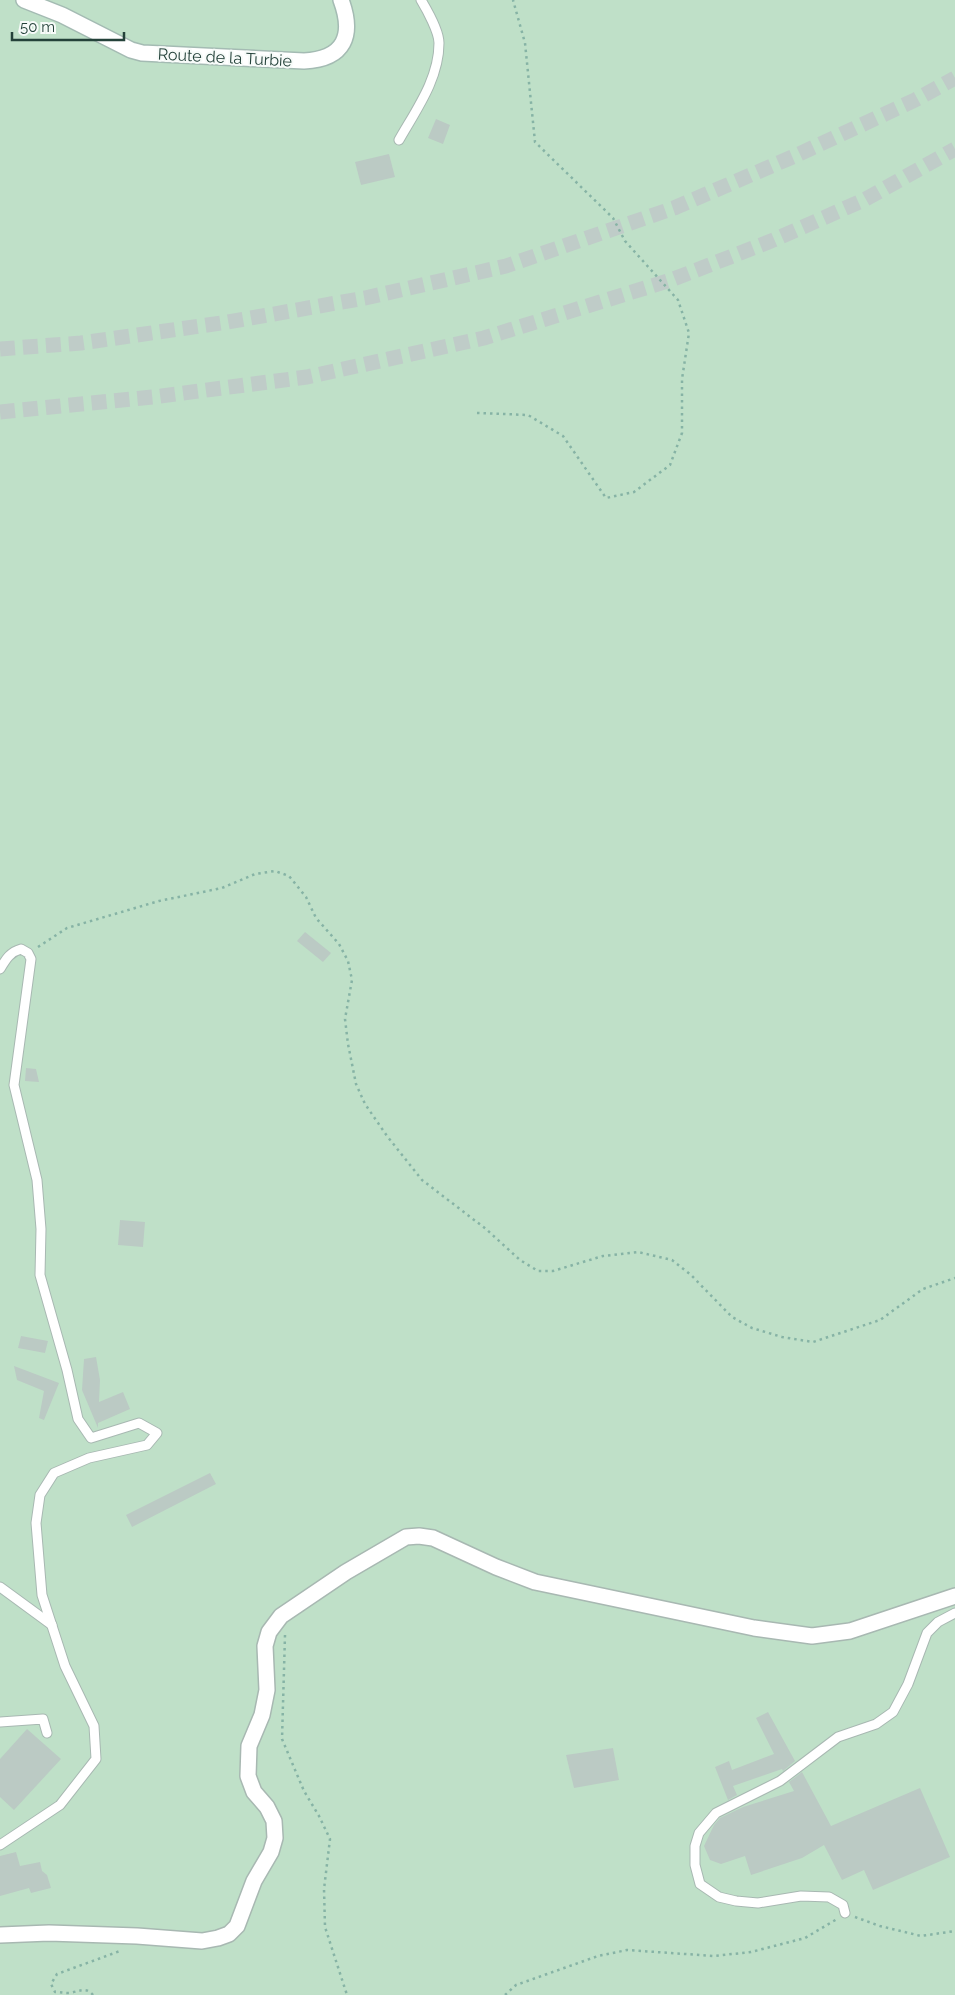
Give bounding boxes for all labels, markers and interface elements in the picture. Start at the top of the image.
scale bar [12,10,125,42]
text: 50 m [20,18,55,36]
street label: Route de la Turbie [157,44,293,71]

